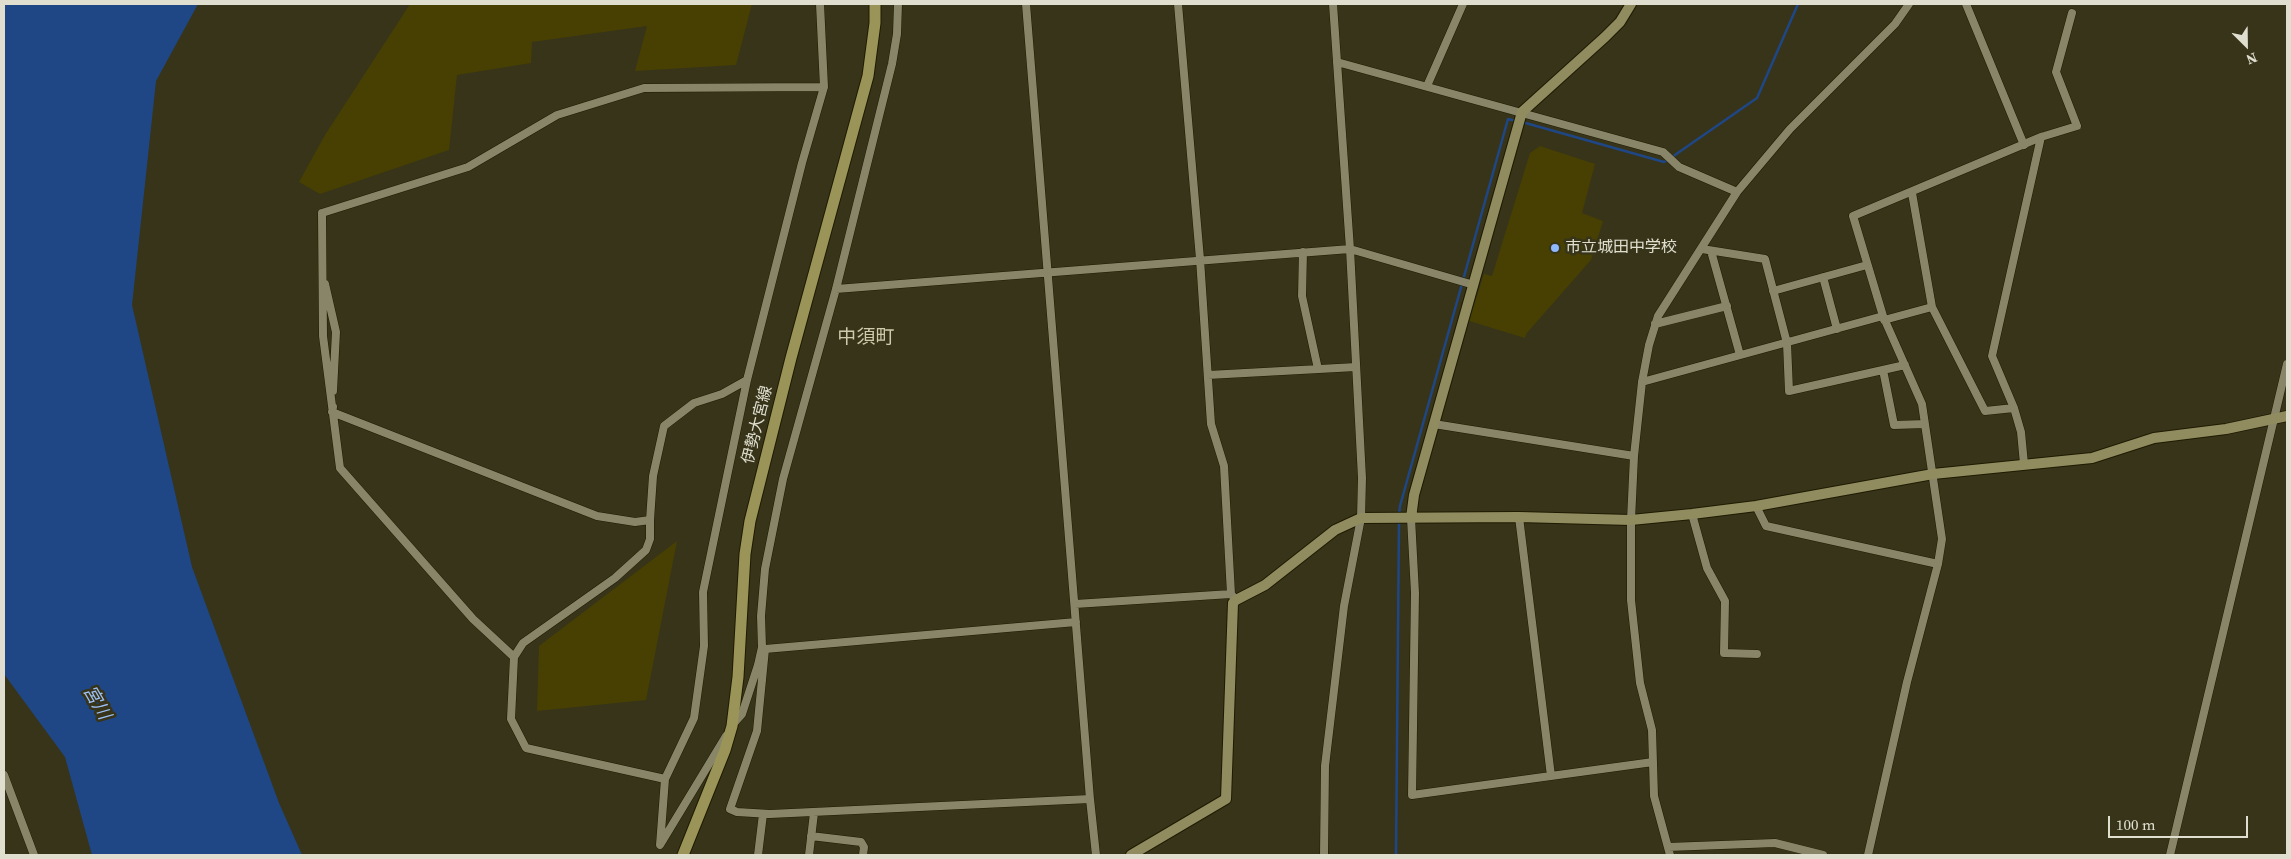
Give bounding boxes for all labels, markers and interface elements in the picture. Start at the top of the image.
north arrow [2221,20,2271,70]
text: N [2243,48,2260,70]
place label: 市立城田中学校 [1565,238,1677,258]
marker: 市立城田中学校 [1549,242,1561,254]
district label: 中須町 [838,327,894,349]
street label: 伊勢大宮線 [739,384,777,466]
water label: 宮川 [78,682,114,724]
scale bar [2111,806,2251,838]
text: 100 m [2116,814,2156,835]

